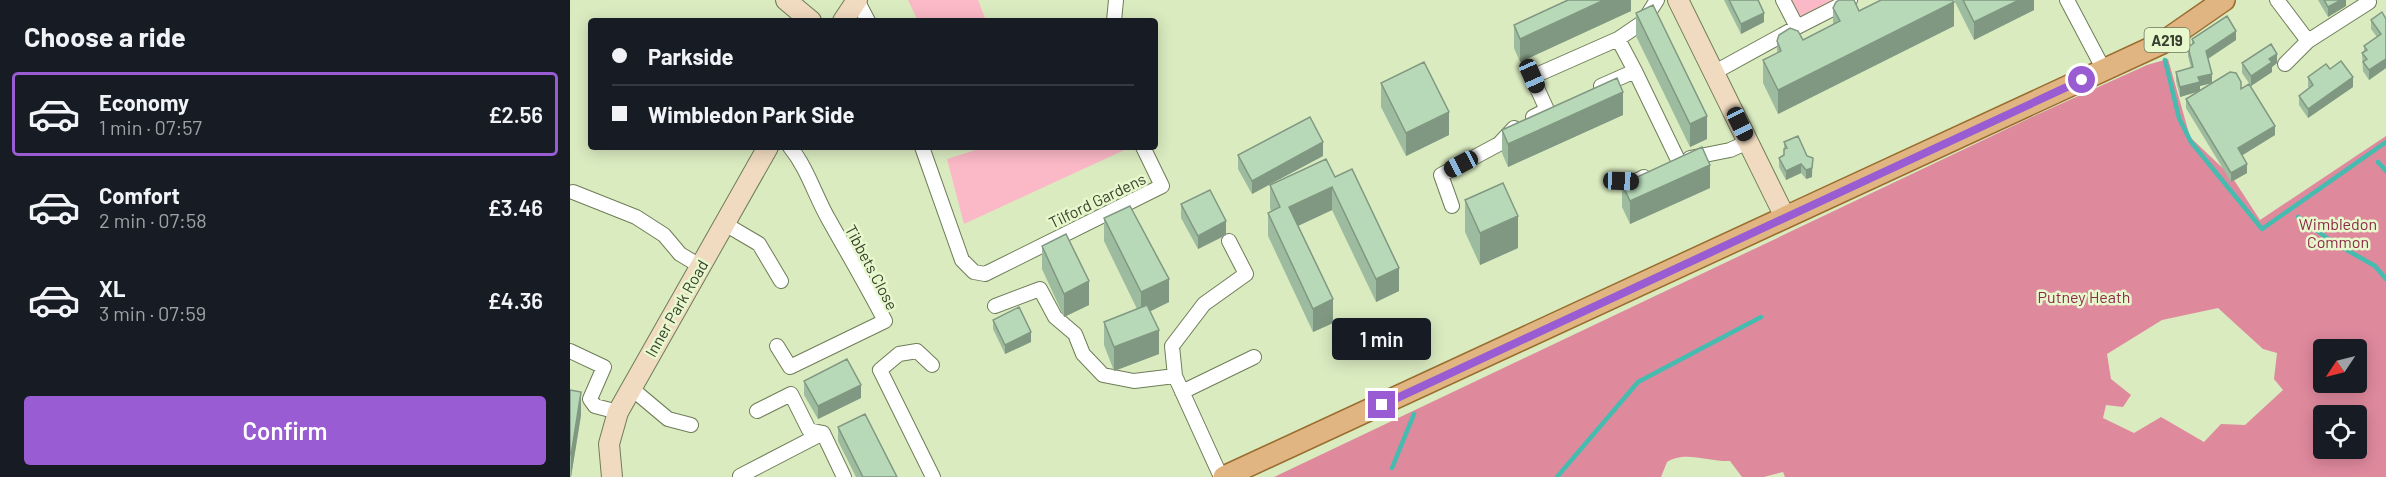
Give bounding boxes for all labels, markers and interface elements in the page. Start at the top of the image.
text: Choose a ride [24,20,186,52]
road number: A219 [2144,28,2190,52]
text: Parkside [648,43,734,69]
car [1516,56,1548,96]
route start [2068,66,2095,93]
icon: car [27,87,81,141]
text: Economy [99,89,189,115]
text: £2.56 [488,101,543,127]
text: Wimbledon Park Side [648,101,855,127]
car [1724,104,1756,144]
text: 1 min · 07:57 [99,115,202,139]
car [1441,148,1481,180]
street label: Tilford Gardens [1046,168,1148,232]
car [1603,171,1639,191]
icon: car [27,180,81,234]
text: Comfort [99,182,180,208]
text: £3.46 [487,194,543,220]
text: 2 min · 07:58 [99,208,207,232]
park label: Wimbledon Common [2299,214,2377,251]
street label: Tibbets Close [842,221,902,313]
street label: Inner Park Road [641,256,711,360]
icon: car [27,273,81,327]
text: XL [99,275,125,301]
text: £4.36 [487,287,543,313]
park label: Putney Heath [2038,287,2130,306]
text: 3 min · 07:59 [99,301,206,325]
callout: 1 min [1332,318,1432,360]
text: 1 min [1360,327,1403,351]
north arrow [2313,339,2367,393]
map controls [2313,339,2367,459]
route end [1368,391,1395,418]
button: Confirm [24,396,546,465]
button: locate [2313,405,2367,459]

